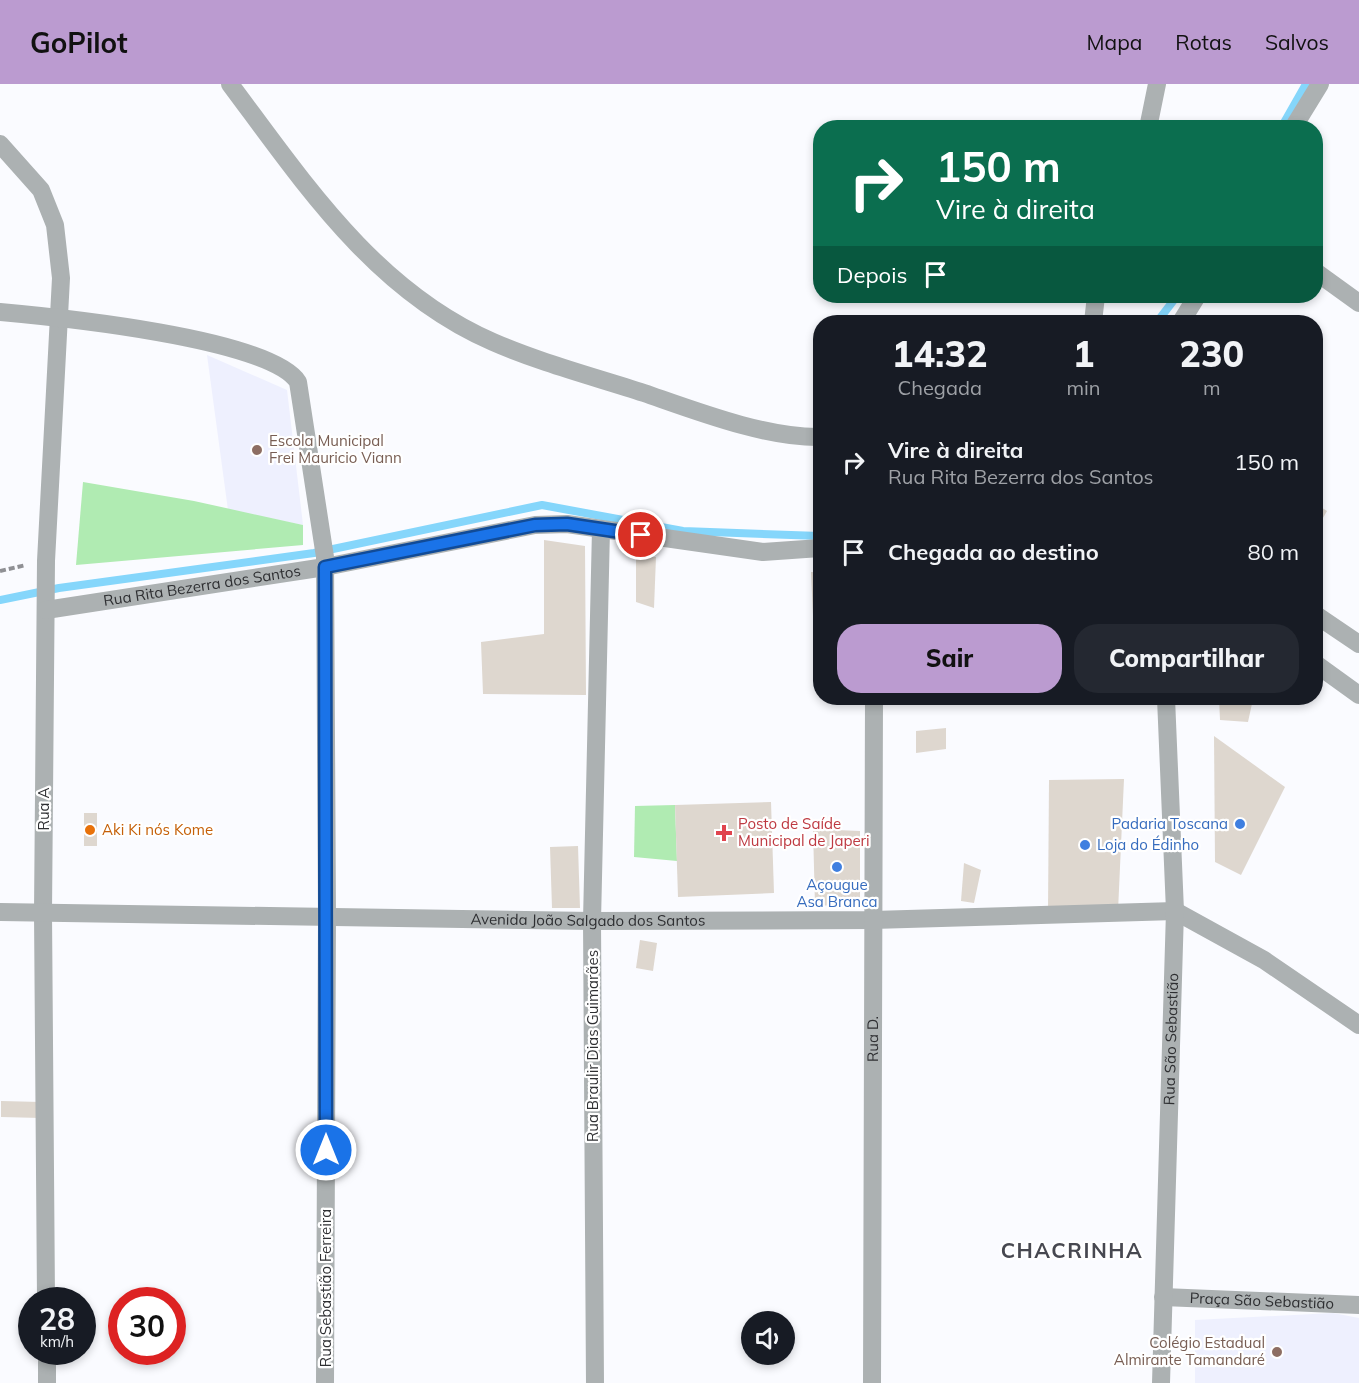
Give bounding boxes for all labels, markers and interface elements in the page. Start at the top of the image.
text: GoPilot [30,25,128,60]
text: Mapa [1087,29,1142,55]
text: Rotas [1175,29,1232,55]
text: Salvos [1265,29,1329,55]
text: 150 m [936,140,1061,193]
icon: right [837,144,915,222]
text: Vire à direita [936,192,1095,226]
icon: arrive [919,258,952,291]
text: Depois [837,261,907,289]
text: 14:32 [892,331,988,376]
text: 1 [1073,331,1094,376]
text: 230 [1179,331,1244,376]
text: Chegada [898,375,982,400]
text: min [1066,375,1101,400]
text: m [1203,375,1221,400]
place label: Escola Municipal Frei Mauricio Viann [269,431,402,467]
text: Vire à direita [888,436,1023,464]
marker: Escola Municipal Frei Mauricio Viann [250,443,264,457]
icon: right [837,446,870,479]
text: 150 m [1234,448,1299,476]
text: Rua Rita Bezerra dos Santos [888,464,1154,489]
pin [615,509,666,560]
icon: arrive [624,518,657,551]
icon: arrive [837,536,870,569]
text: Chegada ao destino [888,538,1099,566]
text: 80 m [1248,538,1299,566]
street label: Rua Rita Bezerra dos Santos [102,561,302,610]
button: Sair [837,624,1062,693]
button: Compartilhar [1074,624,1299,693]
street label: Rua A [34,788,53,830]
place label: Posto de Saíde Municipal de Japeri [738,814,870,850]
place label: Padaria Toscana [1112,814,1228,833]
marker: Padaria Toscana [1233,817,1247,831]
place label: Aki Ki nós Kome [102,820,213,839]
marker: Aki Ki nós Kome [83,823,97,837]
marker: Posto de Saíde Municipal de Japeri [715,824,733,842]
place label: Loja do Édinho [1097,835,1199,854]
marker: Loja do Édinho [1078,838,1092,852]
marker: Açougue Asa Branca [830,860,844,874]
place label: Açougue Asa Branca [796,875,878,911]
street label: Avenida João Salgado dos Santos [470,909,705,930]
street label: Rua Braulir Dias Guimarães [583,950,602,1142]
street label: Rua São Sebastião [1159,973,1182,1106]
street label: Rua D. [863,1016,882,1062]
position arrow [294,1118,358,1182]
street label: Rua Sebastião Ferreira [316,1209,335,1367]
district label: CHACRINHA [1001,1237,1143,1263]
speed limit sign: 30 [108,1287,186,1365]
street label: Praça São Sebastião [1189,1288,1335,1313]
text: 28 [39,1300,75,1338]
map controls [741,1311,795,1365]
button: sound [741,1311,795,1365]
text: km/h [40,1332,74,1351]
place label: Colégio Estadual Almirante Tamandaré [1114,1333,1265,1369]
marker: Colégio Estadual Almirante Tamandaré [1270,1345,1284,1359]

